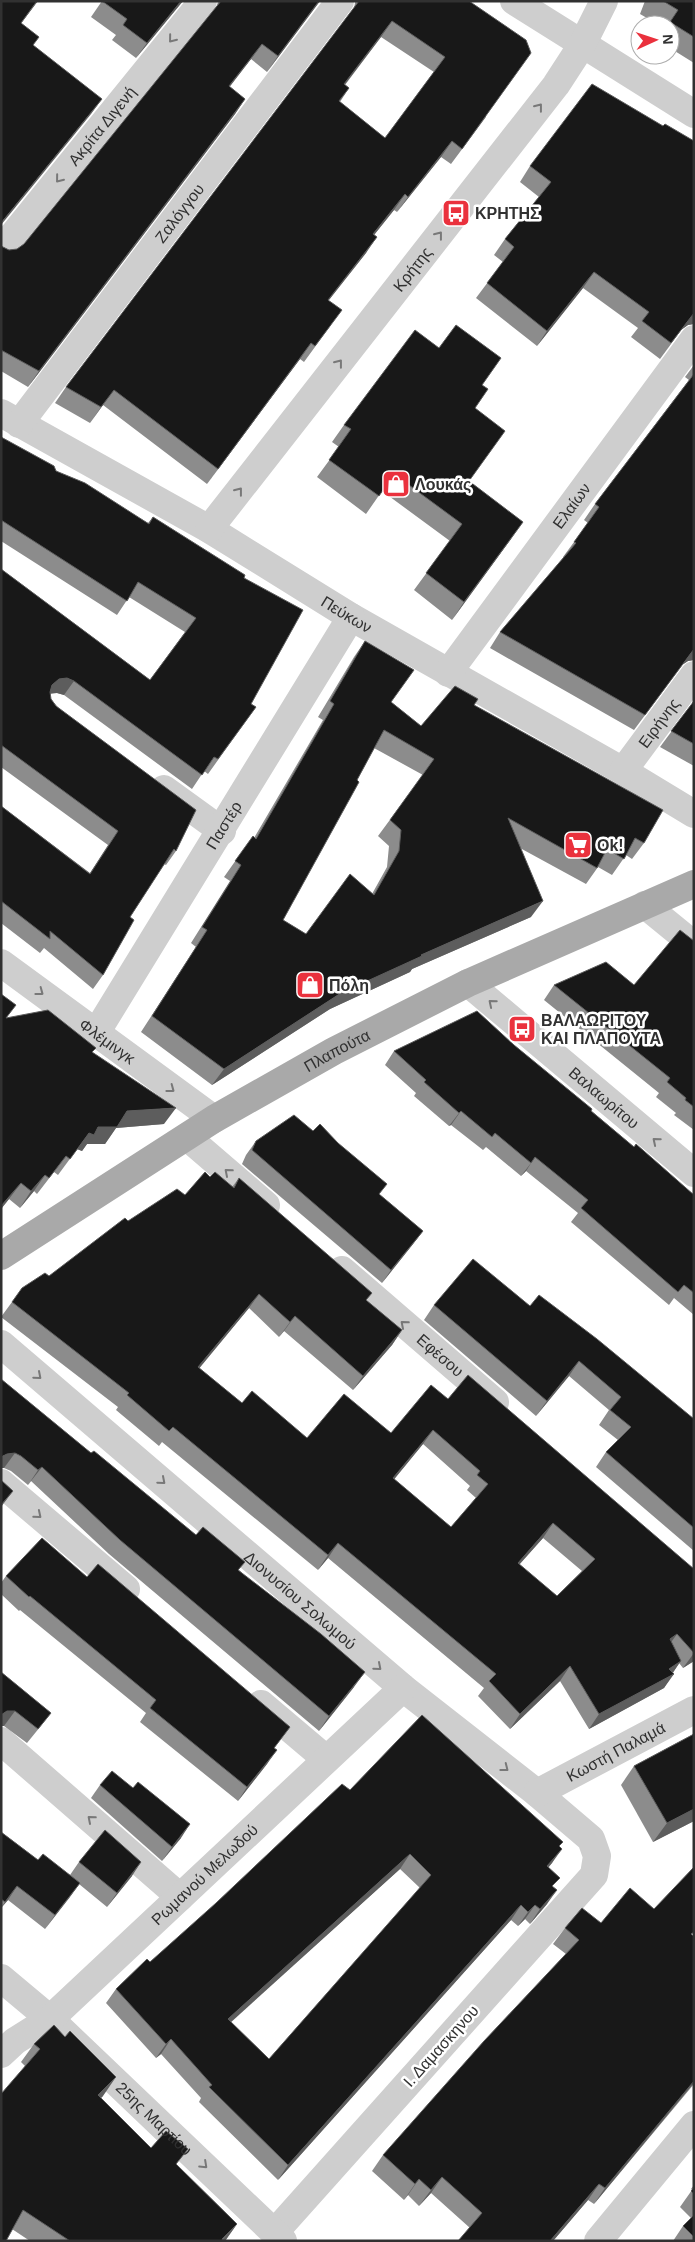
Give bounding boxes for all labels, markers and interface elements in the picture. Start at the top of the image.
north arrow [630,15,680,65]
one-way arrow [170,33,178,42]
text: N [660,34,676,45]
street label: Ακρίτα Διγενή [65,83,139,169]
one-way arrow [534,104,542,113]
one-way arrow [56,173,64,182]
street label: Ζαλόγγου [151,180,207,246]
bus stop icon: ΚΡΗΤΗΣ [441,198,471,228]
place label: ΚΡΗΤΗΣ [475,205,540,222]
one-way arrow [433,231,442,241]
street label: Κρήτης [390,243,435,295]
one-way arrow [333,359,342,368]
shop icon: Λουκάς [381,469,411,499]
place label: Λουκάς [415,476,471,494]
street label: Ελαίων [549,480,594,531]
one-way arrow [233,487,242,496]
street label: Πεύκων [318,592,375,636]
street label: Ειρήνης [635,695,683,751]
street label: Παστέρ [202,798,245,852]
supermarket icon: Ok! [563,830,593,860]
place label: Ok! [597,837,624,854]
shop icon: Πόλη [295,970,325,1000]
place label: Πόλη [329,977,369,994]
one-way arrow [34,986,44,995]
one-way arrow [489,1000,498,1009]
place label: ΒΑΛΑΩΡΙΤΟΥ ΚΑΙ ΠΛΑΠΟΥΤΑ [541,1012,662,1047]
bus stop icon: ΒΑΛΑΩΡΙΤΟΥ ΚΑΙ ΠΛΑΠΟΥΤΑ [507,1014,537,1044]
street label: Φλέμινγκ [76,1015,139,1068]
street label: Πλαπούτα [301,1026,373,1075]
street label: Βαλαωρίτου [566,1063,643,1132]
one-way arrow [165,1083,175,1092]
one-way arrow [653,1138,662,1147]
one-way arrow [225,1170,234,1178]
one-way arrow [401,1320,410,1329]
street label: Εφέσου [414,1330,467,1380]
one-way arrow [33,1370,42,1379]
one-way arrow [156,1476,165,1485]
one-way arrow [33,1509,42,1518]
street label: Διονυσίου Σολωμού [241,1548,359,1652]
one-way arrow [373,1661,382,1670]
street label: Κωστή Παλαμά [564,1718,668,1784]
one-way arrow [500,1762,509,1771]
one-way arrow [88,1817,97,1825]
street label: Ρωμανού Μελωδού [148,1821,261,1928]
street label: Ι. Δαμασκηνου [400,2002,482,2090]
street label: 25ης Μαρτίου [113,2078,196,2158]
one-way arrow [199,2159,208,2168]

